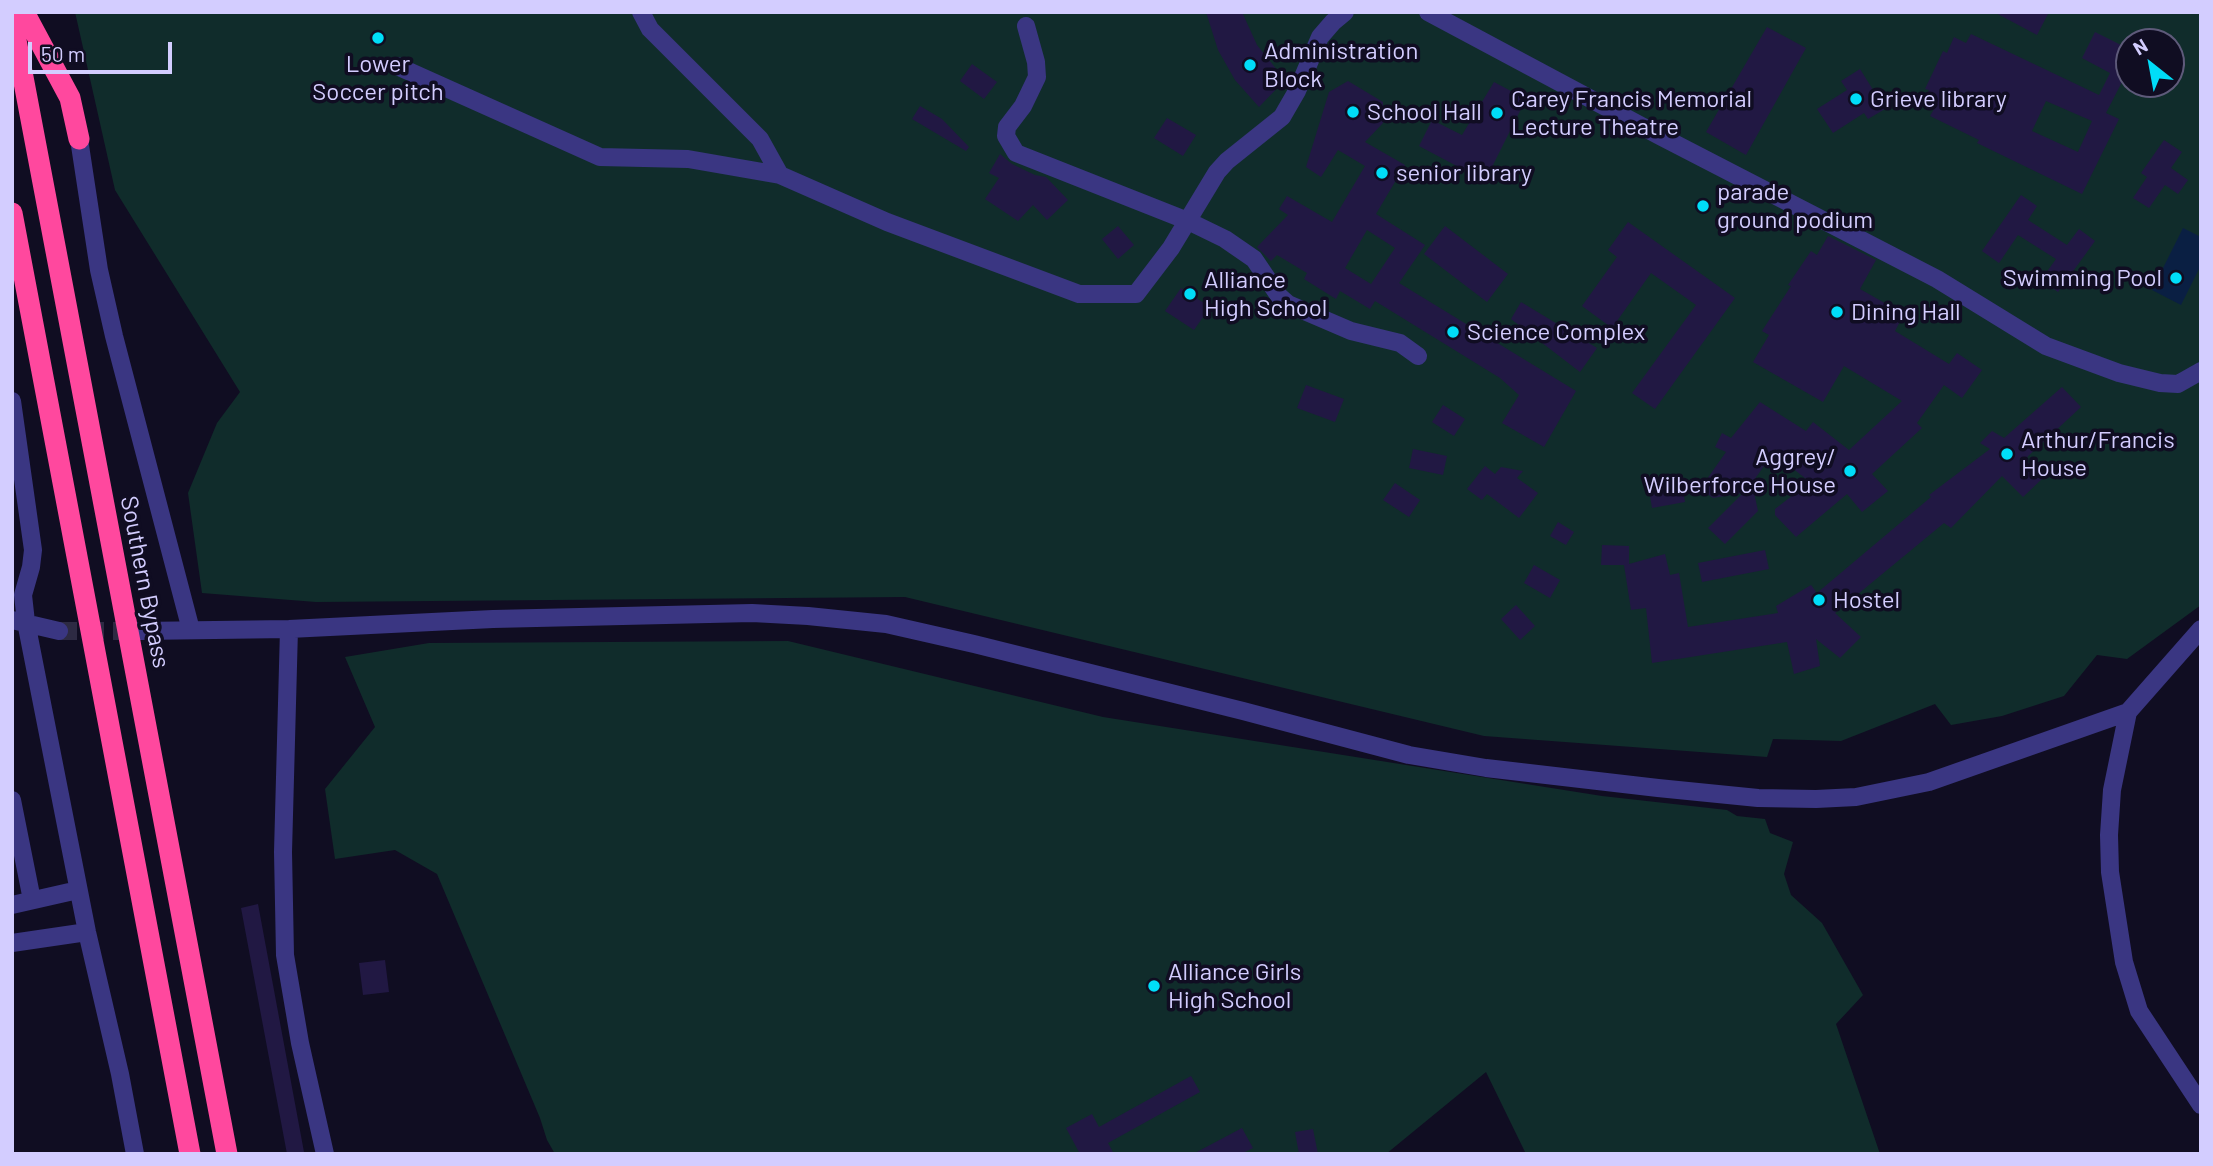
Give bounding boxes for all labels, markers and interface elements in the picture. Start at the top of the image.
scale bar [32,28,175,72]
north arrow [2115,28,2185,98]
marker: Lower Soccer pitch [370,30,386,46]
text: N [2129,33,2151,59]
place label: Administration Block [1264,37,1418,93]
text: 50 m [41,41,85,66]
place label: Lower Soccer pitch [312,50,444,106]
marker: Administration Block [1242,57,1258,73]
place label: Carey Francis Memorial Lecture Theatre [1511,85,1752,141]
place label: Grieve library [1870,85,2007,113]
marker: Grieve library [1848,91,1864,107]
place label: School Hall [1367,98,1482,126]
marker: School Hall [1345,104,1361,120]
marker: Carey Francis Memorial Lecture Theatre [1489,105,1505,121]
place label: senior library [1396,159,1532,187]
marker: senior library [1374,165,1390,181]
place label: parade ground podium [1717,178,1873,234]
marker: parade ground podium [1695,198,1711,214]
place label: Swimming Pool [2003,264,2162,292]
place label: Alliance High School [1204,266,1327,322]
marker: Swimming Pool [2168,270,2184,286]
marker: Alliance High School [1182,286,1198,302]
place label: Dining Hall [1851,298,1961,326]
marker: Dining Hall [1829,304,1845,320]
place label: Science Complex [1467,318,1645,346]
marker: Science Complex [1445,324,1461,340]
place label: Arthur/Francis House [2021,426,2175,482]
place label: Aggrey/ Wilberforce House [1643,443,1836,499]
marker: Arthur/Francis House [1999,446,2015,462]
marker: Aggrey/ Wilberforce House [1842,463,1858,479]
street label: Southern Bypass [114,493,176,671]
place label: Hostel [1833,586,1900,614]
marker: Hostel [1811,592,1827,608]
place label: Alliance Girls High School [1168,958,1301,1014]
marker: Alliance Girls High School [1146,978,1162,994]

